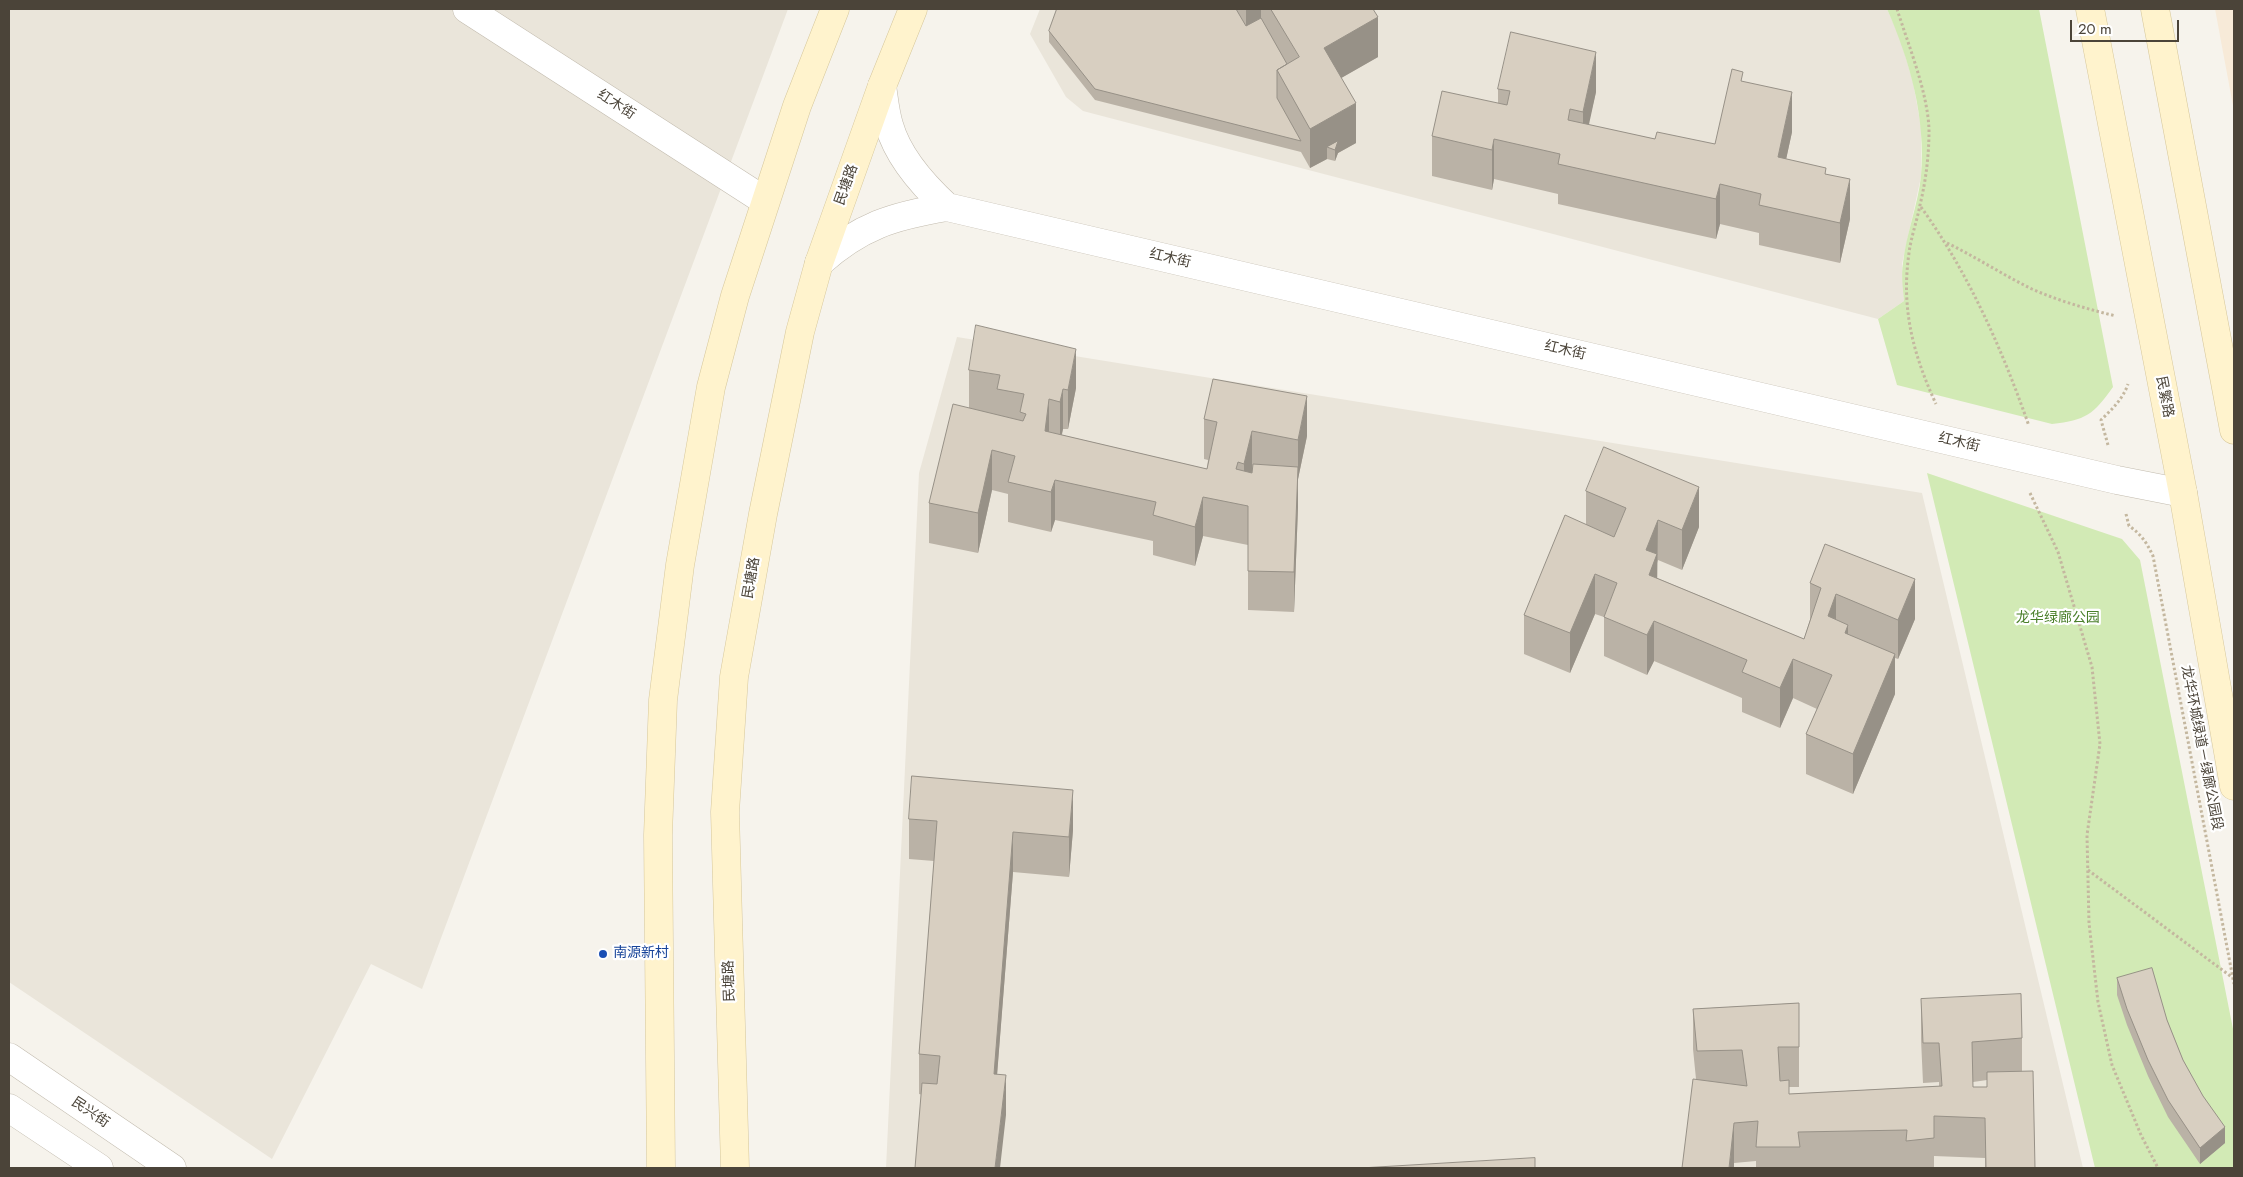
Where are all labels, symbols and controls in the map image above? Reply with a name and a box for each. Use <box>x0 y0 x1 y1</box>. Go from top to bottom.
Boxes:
scale bar <box>2073 10 2182 42</box>
text: 20 m <box>2078 18 2112 40</box>
street label: 红木街 <box>594 87 638 123</box>
street label: 民塘路 <box>832 162 862 208</box>
street label: 红木街 <box>1148 246 1192 272</box>
street label: 红木街 <box>1543 338 1587 364</box>
street label: 民繁路 <box>2152 375 2176 419</box>
street label: 红木街 <box>1937 430 1981 456</box>
street label: 民塘路 <box>740 556 764 600</box>
park label: 龙华绿廊公园 <box>2016 611 2100 627</box>
street label: 龙华环城绿道－绿廊公园段 <box>2177 664 2225 832</box>
place label: 南源新村 <box>613 946 669 962</box>
marker: 南源新村 <box>597 948 609 960</box>
street label: 民塘路 <box>721 960 739 1002</box>
street label: 民兴街 <box>68 1094 112 1132</box>

